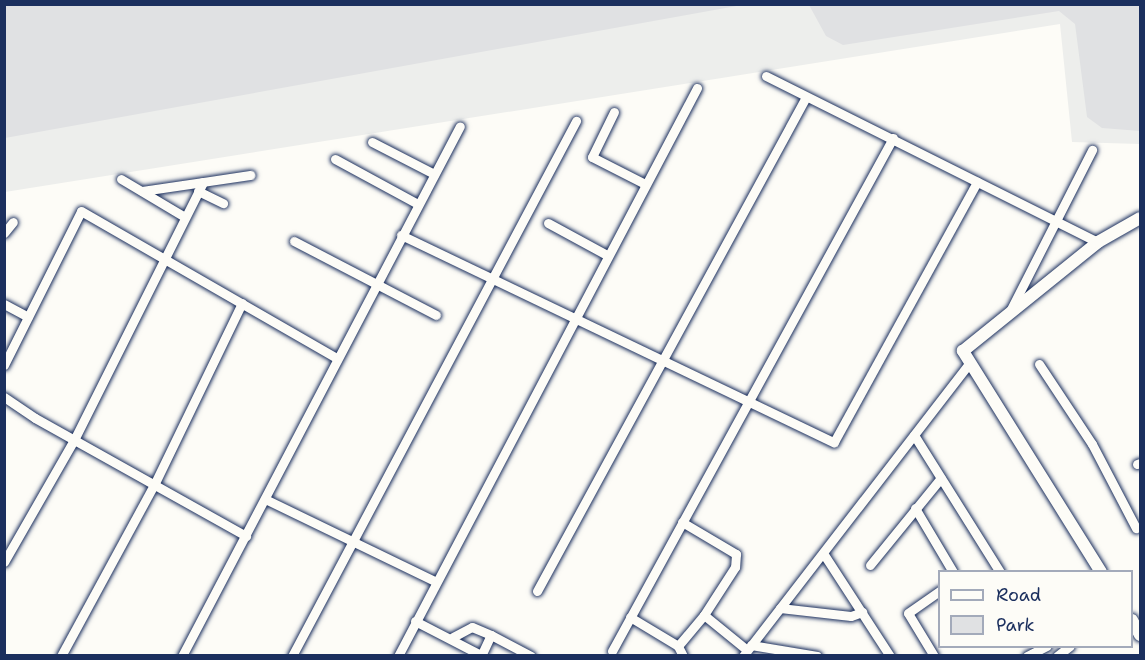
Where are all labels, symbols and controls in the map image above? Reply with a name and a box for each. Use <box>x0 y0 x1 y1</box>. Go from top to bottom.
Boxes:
legend <box>938 570 1133 648</box>
text: Road <box>996 583 1041 607</box>
text: Park <box>996 613 1035 637</box>

